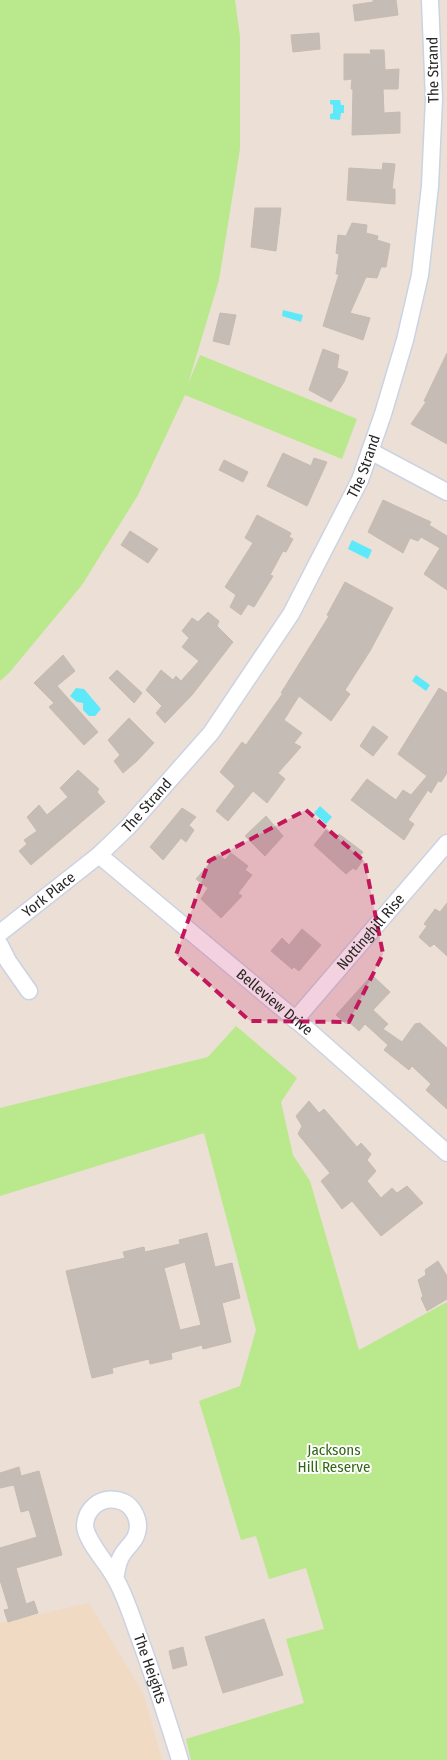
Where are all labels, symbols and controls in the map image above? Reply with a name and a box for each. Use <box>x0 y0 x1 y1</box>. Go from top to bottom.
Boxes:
street label: The Strand <box>423 37 443 103</box>
street label: The Strand <box>343 432 384 501</box>
street label: The Strand <box>119 775 176 837</box>
street label: York Place <box>18 868 79 921</box>
street label: Nottinghill Rise <box>333 890 408 974</box>
street label: Belleview Drive <box>233 965 316 1039</box>
park label: Jacksons Hill Reserve <box>298 1441 370 1476</box>
street label: The Heights <box>130 1632 170 1706</box>

